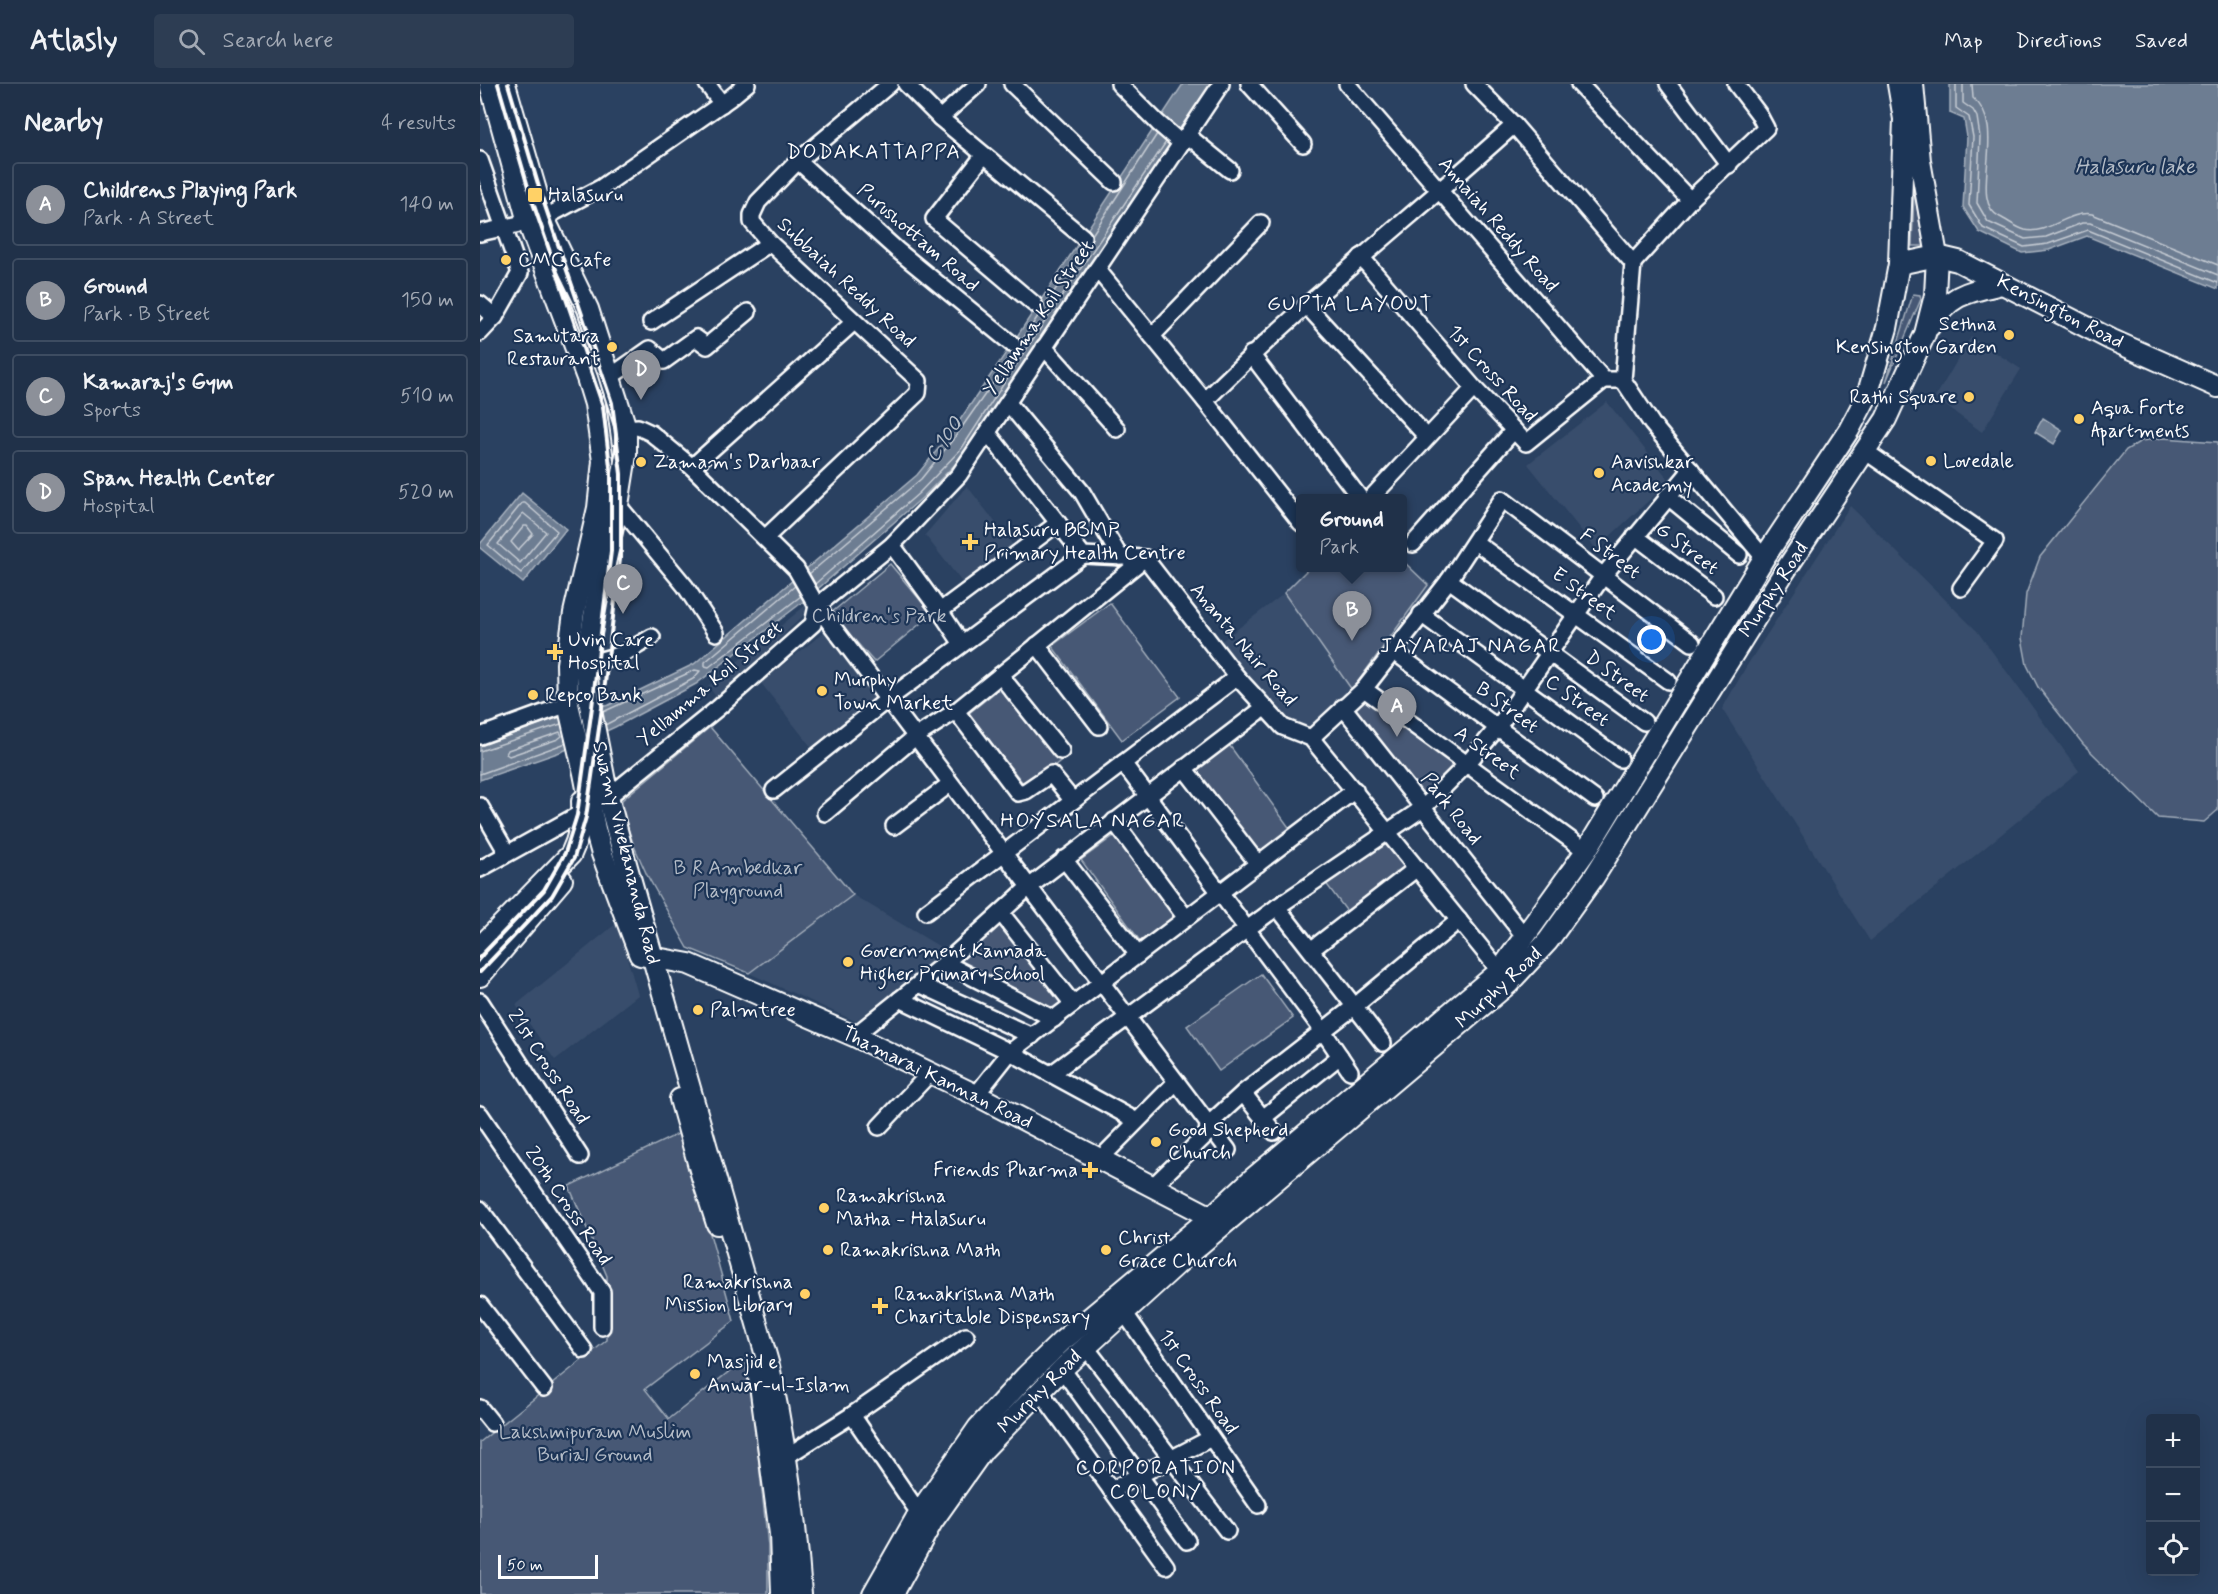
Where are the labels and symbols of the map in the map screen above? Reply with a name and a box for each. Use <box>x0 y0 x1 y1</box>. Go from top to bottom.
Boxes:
district label: DODAKATTAPPA <box>787 138 961 166</box>
street label: Annaiah Reddy Road <box>1432 151 1564 299</box>
water label: Halasuru lake <box>2075 153 2196 181</box>
street label: Purushottam Road <box>851 177 985 299</box>
place label: Halasuru <box>548 182 623 209</box>
marker: Halasuru <box>526 186 544 204</box>
street label: Subbaiah Reddy Road <box>771 212 921 354</box>
street label: Yellamma Koil Street <box>977 235 1101 401</box>
place label: CMC Cafe <box>518 247 611 274</box>
marker: CMC Cafe <box>499 253 513 267</box>
street label: Kensington Road <box>1991 268 2128 357</box>
district label: GUPTA LAYOUT <box>1267 290 1433 318</box>
place label: Sethna Kensington Garden <box>1836 311 1997 363</box>
street label: 1st Cross Road <box>1441 319 1543 429</box>
place label: Samutara Restaurant <box>507 323 600 373</box>
marker: Sethna Kensington Garden <box>2002 328 2016 342</box>
marker: Samutara Restaurant <box>605 340 619 354</box>
pin: D <box>622 350 660 400</box>
place label: Rathi Square <box>1849 384 1957 411</box>
marker: Rathi Square <box>1962 390 1976 404</box>
place label: Aqua Forte Apartments <box>2091 395 2189 446</box>
water label: C100 <box>918 411 970 468</box>
marker: Aqua Forte Apartments <box>2072 412 2086 426</box>
place label: Lovedale <box>1943 448 2014 475</box>
place label: Zamam's Darbaar <box>653 449 821 476</box>
place label: Aavishkar Academy <box>1611 449 1694 499</box>
marker: Lovedale <box>1924 454 1938 468</box>
marker: Zamam's Darbaar <box>634 455 648 469</box>
marker: Aavishkar Academy <box>1592 466 1606 480</box>
street label: G Street <box>1650 516 1724 582</box>
place label: Halasuru BBMP Primary Health Centre <box>984 517 1186 567</box>
street label: F Street <box>1574 522 1646 586</box>
marker: Halasuru BBMP Primary Health Centre <box>961 533 979 551</box>
street label: Murphy Road <box>1733 537 1815 643</box>
street label: E Street <box>1546 561 1622 627</box>
pin: C <box>604 564 642 614</box>
street label: Ananta Nair Road <box>1183 577 1303 713</box>
pin: B <box>1332 592 1372 641</box>
park label: Children's Park <box>811 603 947 630</box>
street label: Yellamma Koil Street <box>631 615 789 753</box>
your location <box>1637 625 1666 654</box>
place label: Uvin Care Hospital <box>568 627 654 677</box>
district label: JAYARAJ NAGAR <box>1380 632 1562 660</box>
marker: Uvin Care Hospital <box>546 643 564 661</box>
street label: D Street <box>1580 645 1654 709</box>
place label: Murphy Town Market <box>834 667 953 717</box>
street label: C Street <box>1539 668 1615 734</box>
street label: B Street <box>1470 676 1544 740</box>
place label: Repco Bank <box>545 682 642 709</box>
marker: Murphy Town Market <box>815 684 829 698</box>
marker: Repco Bank <box>526 688 540 702</box>
pin: A <box>1378 688 1416 737</box>
street label: A Street <box>1448 720 1526 786</box>
street label: Swamy Vivekananda Road <box>585 739 667 967</box>
street label: Park Road <box>1414 767 1488 851</box>
district label: HOYSALA NAGAR <box>1000 807 1186 835</box>
park label: B R Ambedkar Playground <box>674 855 803 905</box>
place label: Government Kannada Higher Primary School <box>860 938 1047 990</box>
street label: Murphy Road <box>1450 941 1548 1035</box>
marker: Government Kannada Higher Primary School <box>841 955 855 969</box>
place label: Palmtree <box>710 997 796 1024</box>
marker: Palmtree <box>691 1003 705 1017</box>
street label: 21st Cross Road <box>501 1004 595 1130</box>
street label: Thamarai Kannan Road <box>837 1020 1037 1136</box>
place label: Good Shepherd Church <box>1168 1117 1288 1167</box>
marker: Good Shepherd Church <box>1149 1135 1163 1149</box>
street label: 20th Cross Road <box>518 1141 618 1271</box>
place label: Friends Pharma <box>933 1157 1078 1184</box>
marker: Friends Pharma <box>1083 1163 1097 1177</box>
place label: Ramakrishna Matha - Halasuru <box>836 1183 986 1233</box>
marker: Ramakrishna Matha - Halasuru <box>817 1201 831 1215</box>
place label: Christ Grace Church <box>1118 1225 1237 1275</box>
place label: Ramakrishna Math <box>840 1237 1001 1264</box>
marker: Ramakrishna Math <box>821 1243 835 1257</box>
marker: Christ Grace Church <box>1099 1243 1113 1257</box>
place label: Ramakrishna Mission Library <box>665 1269 793 1319</box>
place label: Ramakrishna Math Charitable Dispensary <box>894 1281 1090 1331</box>
marker: Ramakrishna Mission Library <box>798 1287 812 1301</box>
marker: Ramakrishna Math Charitable Dispensary <box>871 1297 889 1315</box>
street label: 1st Cross Road <box>1152 1324 1244 1440</box>
street label: Murphy Road <box>992 1344 1088 1440</box>
place label: Masjid e Anwar-ul-Islam <box>707 1349 850 1399</box>
marker: Masjid e Anwar-ul-Islam <box>688 1367 702 1381</box>
park label: Lakshmipuram Muslim Burial Ground <box>499 1419 691 1469</box>
district label: CORPORATION COLONY <box>1075 1454 1237 1506</box>
scale bar <box>498 1552 598 1580</box>

